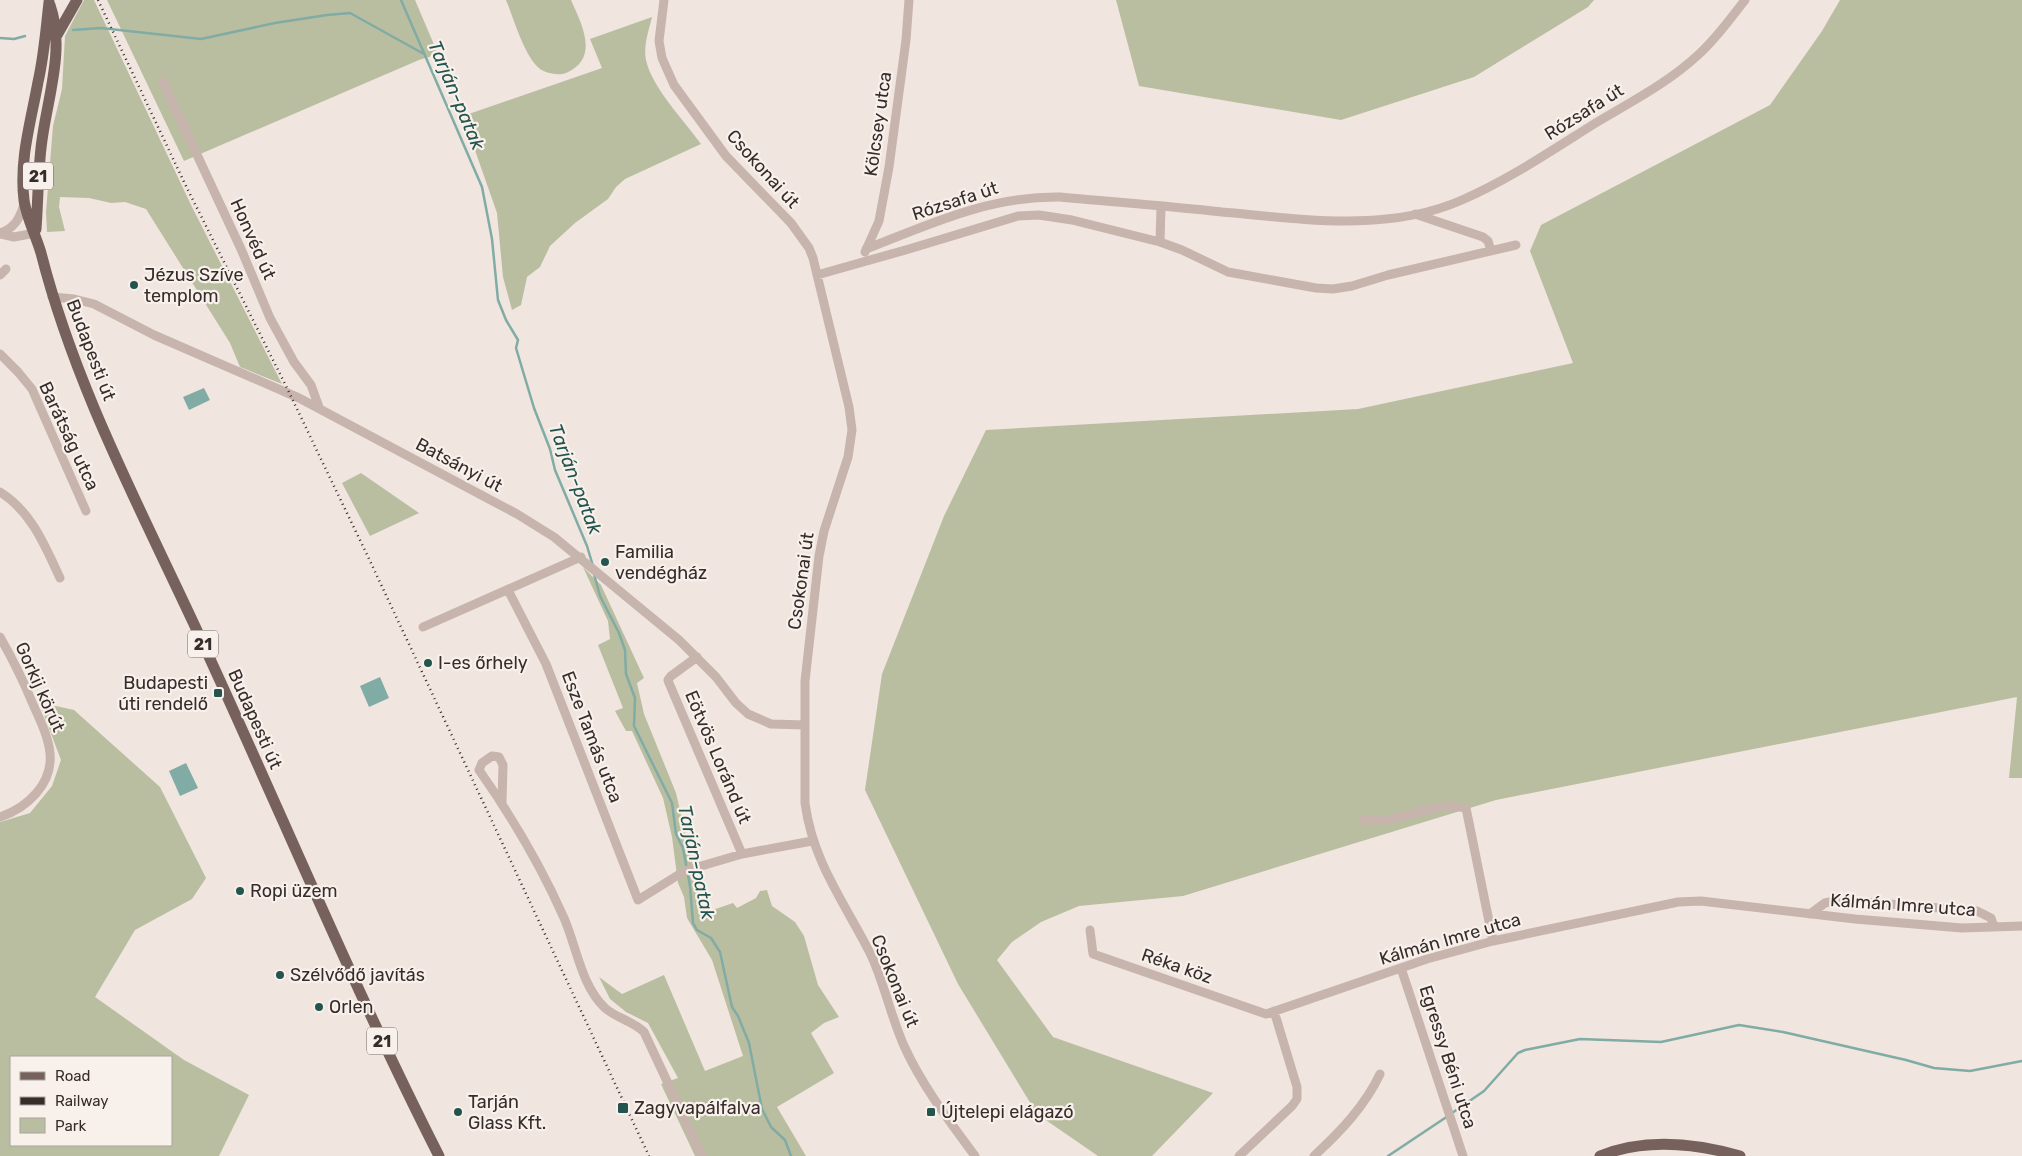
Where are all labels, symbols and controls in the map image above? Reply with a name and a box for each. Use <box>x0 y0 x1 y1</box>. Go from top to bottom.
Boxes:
water label: Tarján-patak <box>423 37 490 154</box>
street label: Kölcsey utca <box>860 70 896 178</box>
street label: Rózsafa út <box>1540 79 1628 145</box>
street label: Csokonai út <box>722 125 804 213</box>
road number: 21 <box>23 162 53 190</box>
street label: Rózsafa út <box>909 177 1001 225</box>
street label: Honvéd út <box>225 195 281 283</box>
place label: Jézus Szíve templom <box>144 264 244 307</box>
marker: Jézus Szíve templom <box>128 279 140 291</box>
street label: Budapesti út <box>62 296 120 404</box>
street label: Barátság utca <box>34 378 104 494</box>
water label: Tarján-patak <box>544 421 607 538</box>
street label: Batsányi út <box>412 433 506 497</box>
street label: Csokonai út <box>783 531 819 631</box>
place label: Familia vendégház <box>615 541 707 584</box>
marker: Familia vendégház <box>599 556 611 568</box>
road number: 21 <box>188 630 218 658</box>
street label: Gorkij körút <box>10 639 70 735</box>
place label: I-es őrhely <box>438 652 528 674</box>
marker: I-es őrhely <box>422 657 434 669</box>
street label: Budapesti út <box>223 666 287 772</box>
street label: Esze Tamás utca <box>557 668 627 806</box>
place label: Budapesti úti rendelő <box>118 672 208 715</box>
marker: Budapesti úti rendelő <box>212 687 224 699</box>
street label: Eötvös Loránd út <box>680 687 756 827</box>
water label: Tarján-patak <box>673 803 720 922</box>
place label: Ropi üzem <box>250 880 337 902</box>
marker: Ropi üzem <box>234 885 246 897</box>
street label: Kálmán Imre utca <box>1829 889 1977 921</box>
street label: Kálmán Imre utca <box>1377 908 1523 970</box>
street label: Csokonai út <box>866 931 924 1031</box>
street label: Réka köz <box>1139 944 1215 988</box>
place label: Szélvődő javítás <box>290 964 425 986</box>
marker: Szélvődő javítás <box>274 969 286 981</box>
street label: Egressy Béni utca <box>1414 982 1482 1132</box>
place label: Orlen <box>329 996 373 1018</box>
marker: Orlen <box>313 1001 325 1013</box>
road number: 21 <box>367 1028 397 1054</box>
legend <box>10 1056 172 1146</box>
text: Road <box>55 1067 91 1085</box>
place label: Tarján Glass Kft. <box>468 1091 546 1134</box>
text: Railway <box>55 1092 109 1110</box>
place label: Zagyvapálfalva <box>634 1097 761 1119</box>
marker: Zagyvapálfalva <box>616 1101 630 1115</box>
place label: Újtelepi elágazó <box>941 1101 1074 1123</box>
marker: Tarján Glass Kft. <box>452 1106 464 1118</box>
marker: Újtelepi elágazó <box>925 1106 937 1118</box>
text: Park <box>55 1117 86 1135</box>

